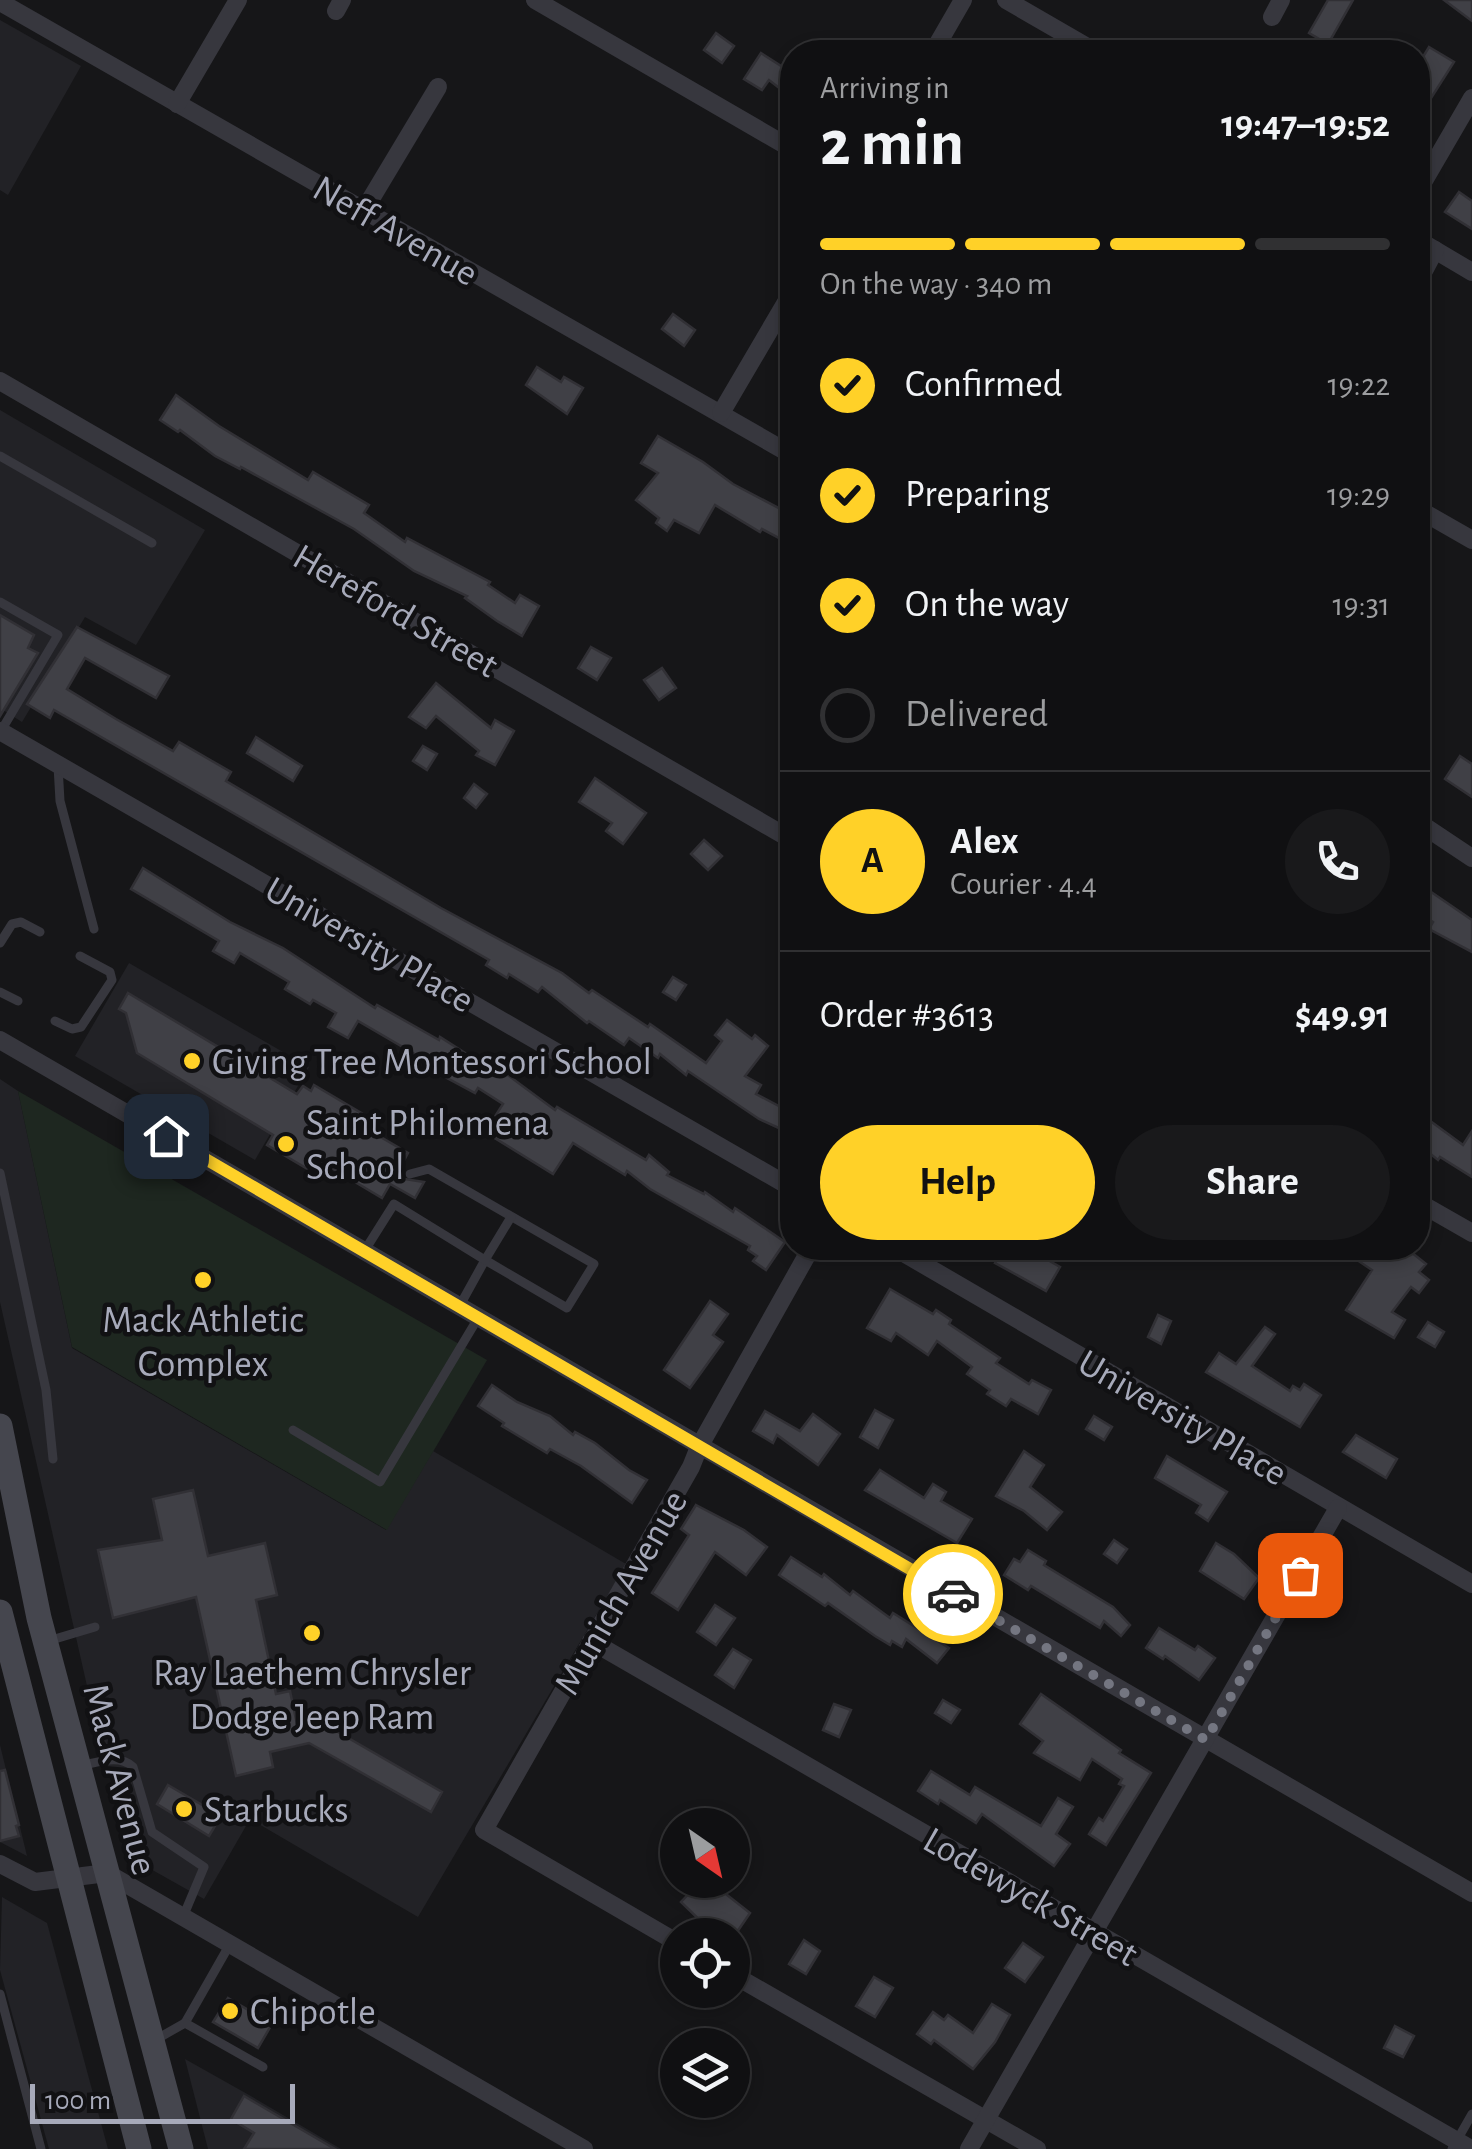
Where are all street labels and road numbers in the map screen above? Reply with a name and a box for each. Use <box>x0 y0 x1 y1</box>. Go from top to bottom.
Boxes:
street label: Neff Avenue <box>306 170 484 294</box>
street label: Hereford Street <box>286 538 504 686</box>
street label: University Place <box>258 871 480 1021</box>
street label: University Place <box>1071 1344 1293 1494</box>
street label: Munich Avenue <box>548 1485 695 1701</box>
street label: Mack Avenue <box>75 1680 163 1879</box>
street label: Lodewyck Street <box>917 1821 1143 1974</box>

